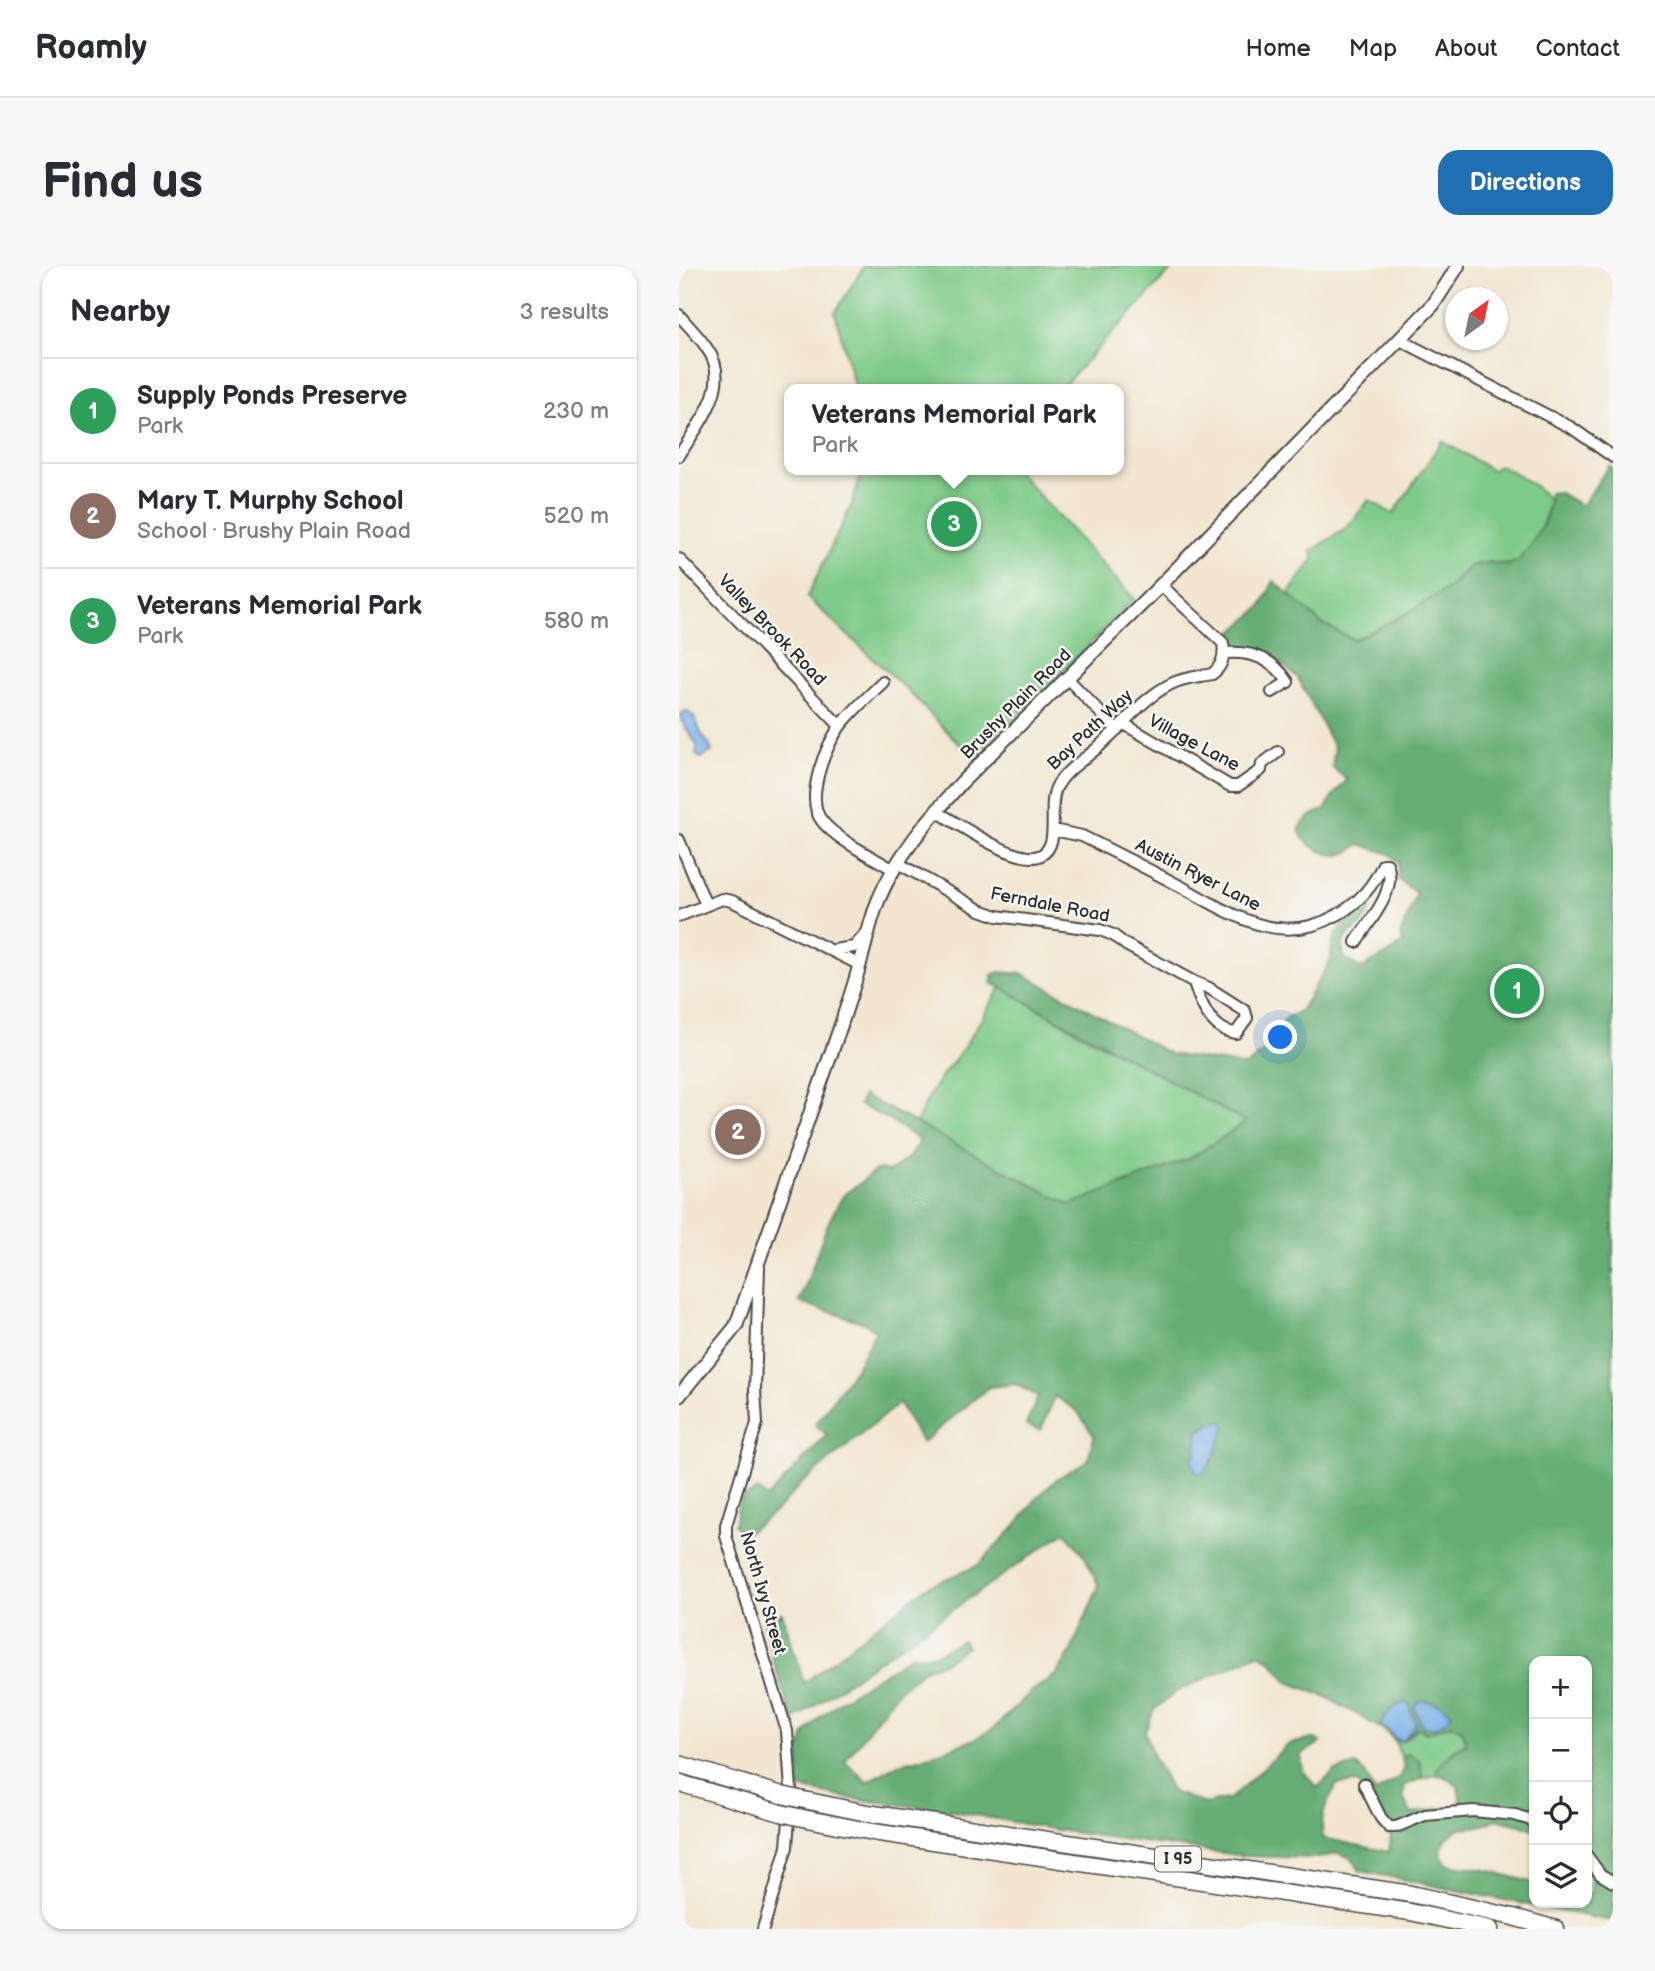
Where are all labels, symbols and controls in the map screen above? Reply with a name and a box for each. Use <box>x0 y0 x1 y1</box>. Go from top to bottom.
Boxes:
text: Roamly <box>35 28 147 68</box>
text: Home <box>1246 34 1311 63</box>
text: Map <box>1349 34 1397 63</box>
text: About <box>1435 34 1497 63</box>
text: Contact <box>1535 34 1620 63</box>
button: Directions <box>1438 150 1613 215</box>
text: Find us <box>42 153 203 212</box>
north arrow <box>1445 287 1508 350</box>
text: Nearby <box>70 294 170 330</box>
text: 3 results <box>520 298 609 326</box>
text: Supply Ponds Preserve <box>137 381 407 412</box>
popup <box>784 384 1124 475</box>
text: 1 <box>88 397 98 425</box>
text: 230 m <box>543 397 609 425</box>
text: Veterans Memorial Park <box>812 400 1096 431</box>
text: Park <box>137 412 183 440</box>
text: Park <box>812 431 858 459</box>
text: Mary T. Murphy School <box>137 486 404 517</box>
pin: 3 <box>931 498 977 550</box>
text: 2 <box>86 502 100 530</box>
text: 520 m <box>543 502 609 530</box>
text: School · Brushy Plain Road <box>137 517 411 545</box>
street label: Valley Brook Road <box>714 570 830 690</box>
text: Veterans Memorial Park <box>137 591 422 622</box>
text: 3 <box>86 607 100 635</box>
text: 580 m <box>544 607 609 635</box>
text: Park <box>137 622 183 650</box>
street label: Brushy Plain Road <box>956 644 1076 764</box>
street label: Bay Path Way <box>1043 685 1137 775</box>
street label: Village Lane <box>1145 710 1243 776</box>
street label: Austin Ryer Lane <box>1132 834 1264 916</box>
street label: Ferndale Road <box>989 883 1111 927</box>
pin: 1 <box>1494 965 1540 1017</box>
your location <box>1263 1020 1297 1054</box>
pin: 2 <box>715 1106 761 1158</box>
street label: North Ivy Street <box>735 1529 791 1657</box>
map controls <box>1529 1656 1592 1908</box>
button: + <box>1529 1656 1592 1719</box>
button: − <box>1529 1719 1592 1782</box>
button: locate <box>1529 1782 1592 1845</box>
button: layers <box>1529 1845 1592 1908</box>
road number: I 95 <box>1155 1847 1201 1872</box>

